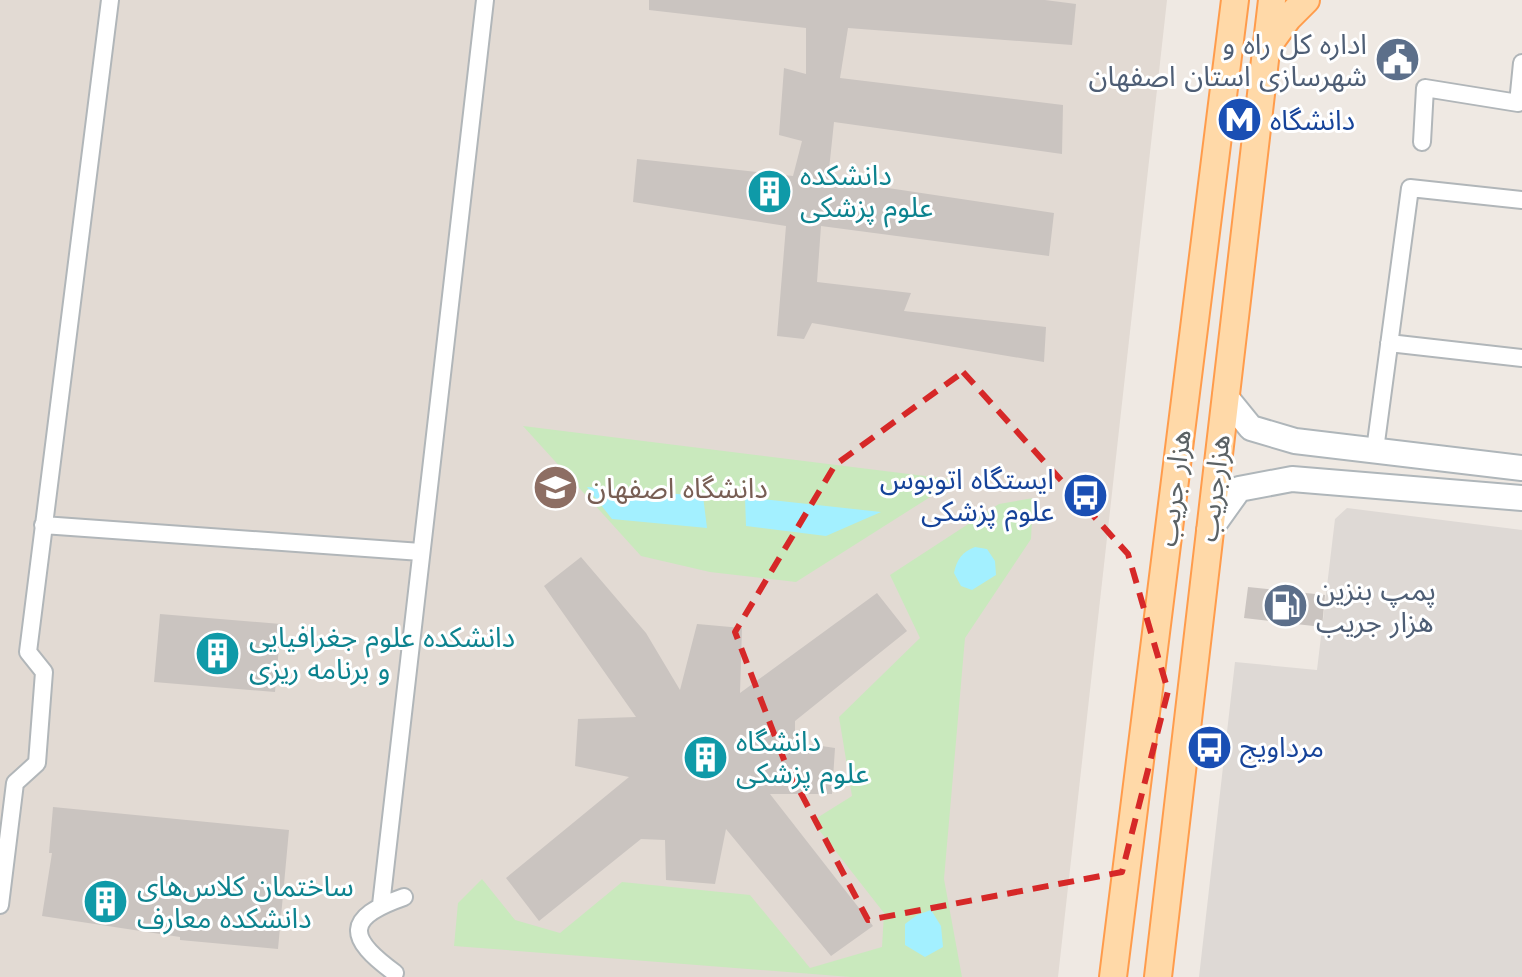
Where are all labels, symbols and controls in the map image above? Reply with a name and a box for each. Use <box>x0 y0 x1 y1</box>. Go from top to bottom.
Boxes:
place label: اداره کل راه و شهرسازی استان اصفهان <box>1088 24 1367 97</box>
public building icon: اداره کل راه و شهرسازی استان اصفهان <box>1374 36 1422 84</box>
metro station icon: دانشگاه <box>1215 96 1263 144</box>
place label: دانشگاه <box>1270 100 1355 141</box>
place label: دانشکده علوم پزشکی <box>800 155 933 228</box>
building icon: دانشکده علوم پزشکی <box>745 167 793 215</box>
street label: هزار جریب <box>1146 427 1202 549</box>
street label: هزارجریب <box>1187 432 1241 544</box>
place label: ایستگاه اتوبوس علوم پزشکی <box>880 459 1054 532</box>
school or university icon: دانشگاه اصفهان <box>532 464 580 512</box>
place label: دانشگاه اصفهان <box>587 468 768 509</box>
bus stop icon: ایستگاه اتوبوس علوم پزشکی <box>1061 471 1109 519</box>
place label: پمپ بنزین هزار جریب <box>1316 570 1436 643</box>
fuel station icon: پمپ بنزین هزار جریب <box>1261 582 1309 630</box>
place label: دانشکده علوم جغرافیایی و برنامه ریزی <box>249 617 515 690</box>
building icon: دانشکده علوم جغرافیایی و برنامه ریزی <box>194 629 242 677</box>
place label: دانشگاه علوم پزشکی <box>736 721 869 794</box>
bus stop icon: مرداویج <box>1185 723 1233 771</box>
place label: مرداویج <box>1240 727 1324 768</box>
building icon: دانشگاه علوم پزشکی <box>681 733 729 781</box>
place label: ساختمان کلاس‌های دانشکده معارف <box>137 866 354 939</box>
building icon: ساختمان کلاس‌های دانشکده معارف <box>82 878 130 926</box>

